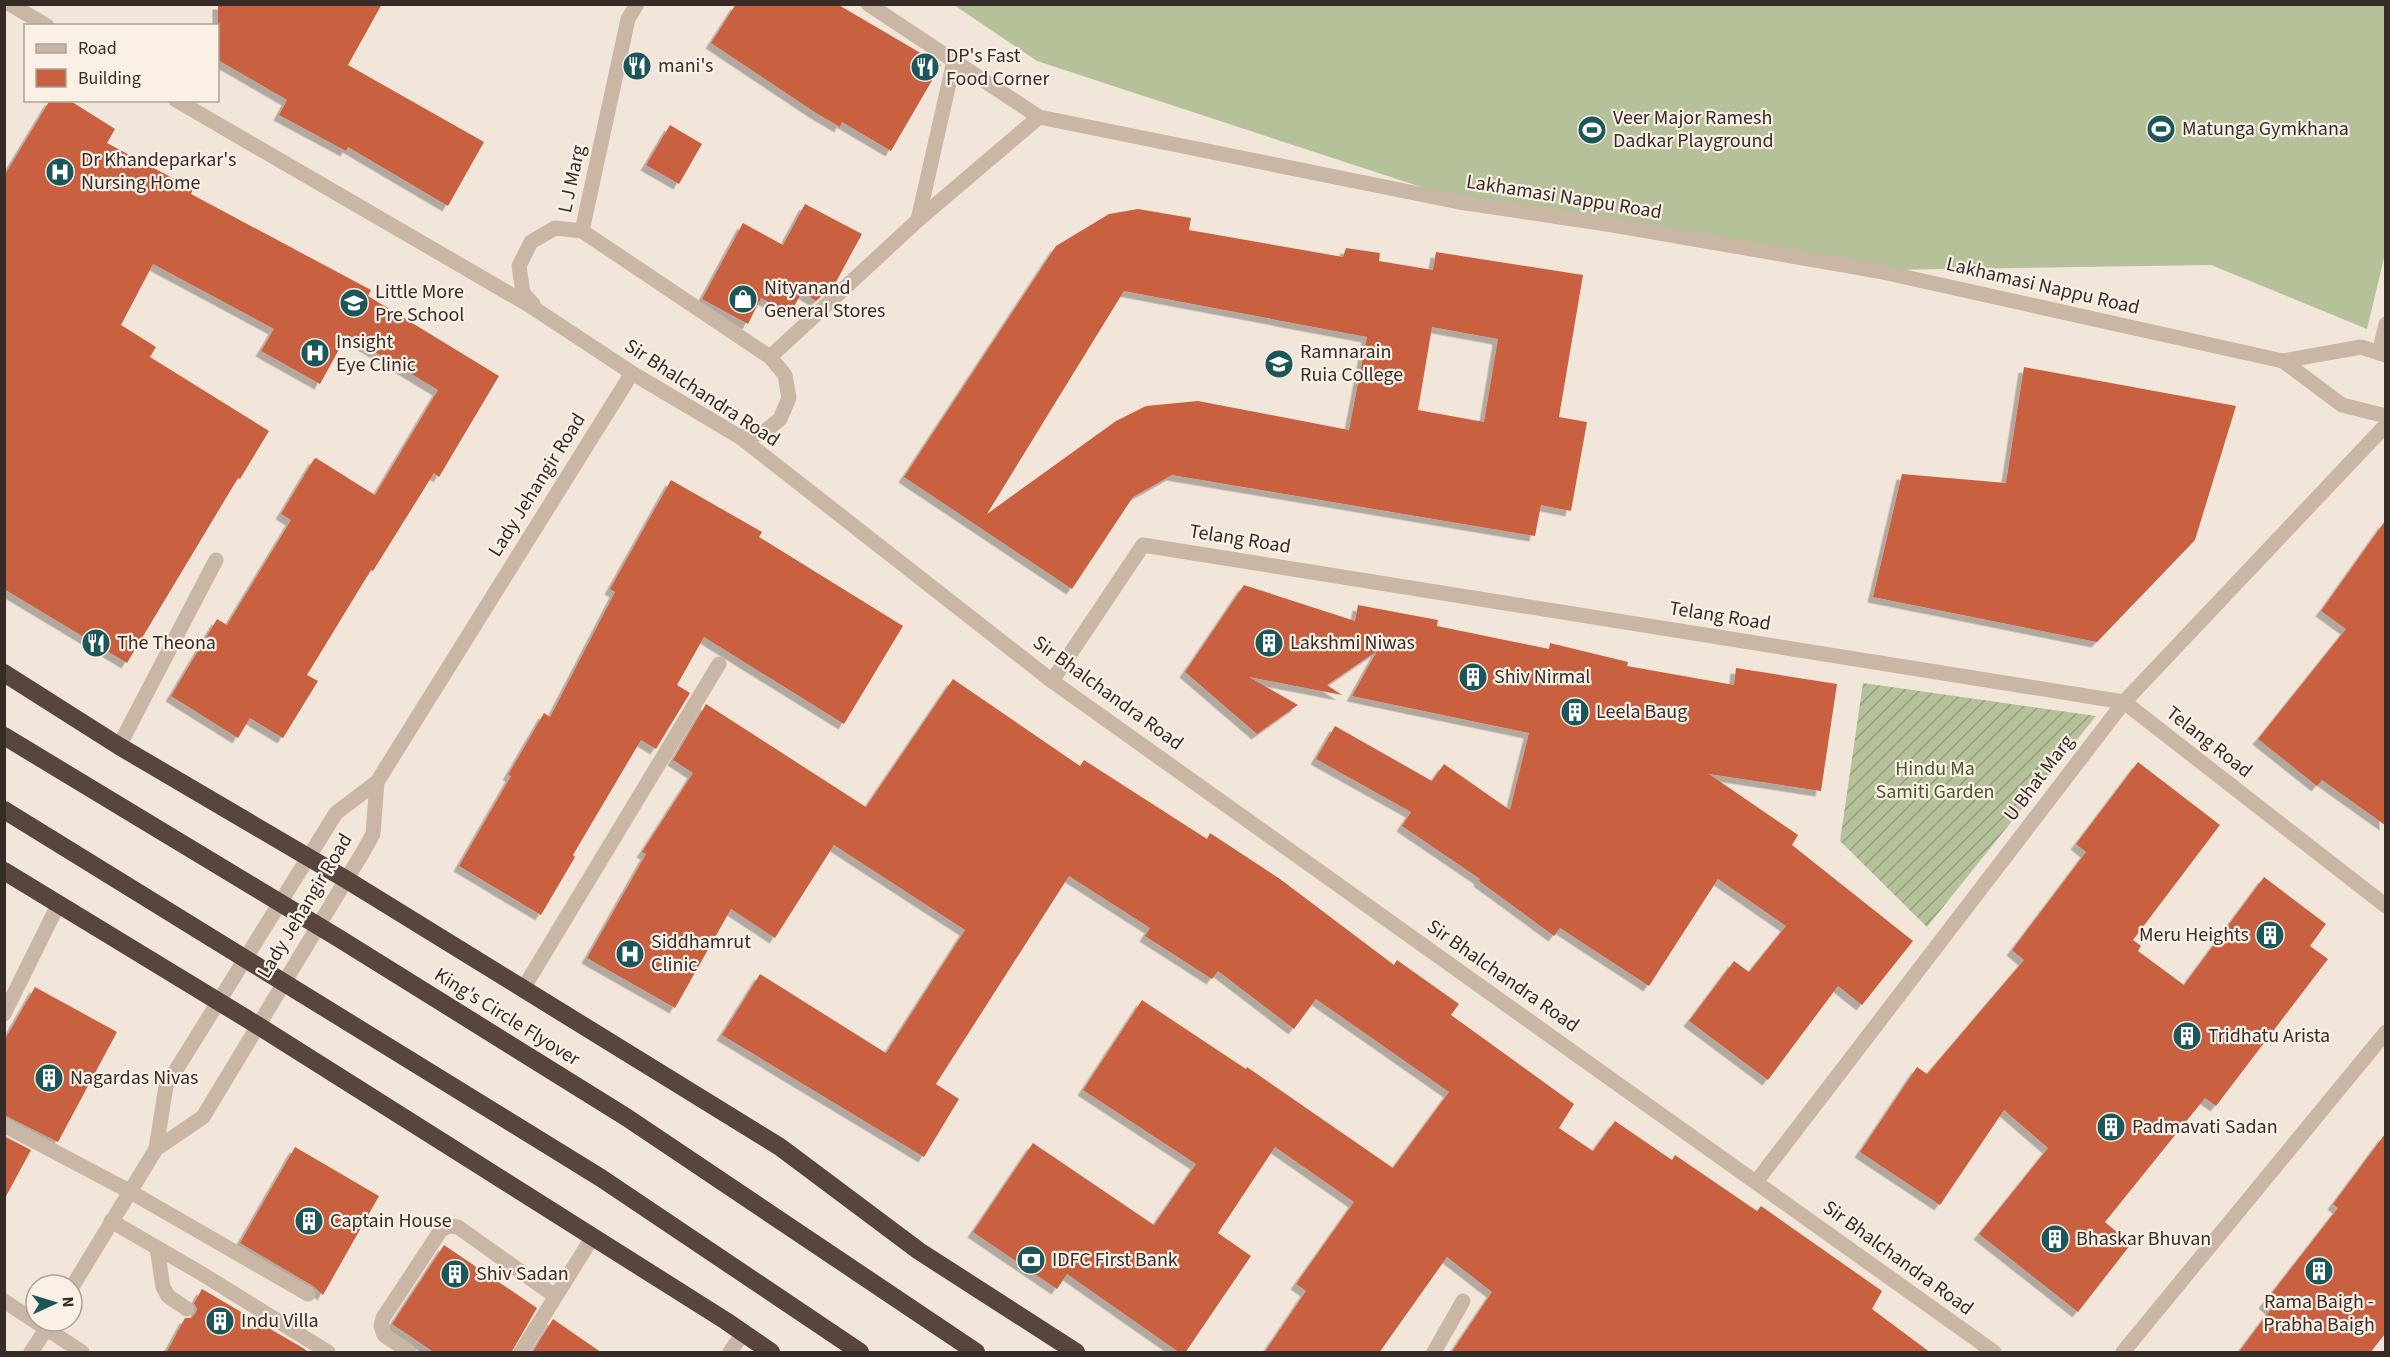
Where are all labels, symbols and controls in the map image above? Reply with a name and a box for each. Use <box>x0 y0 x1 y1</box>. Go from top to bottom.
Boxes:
legend <box>24 24 219 102</box>
text: Road <box>78 36 117 61</box>
place label: DP's Fast Food Corner <box>946 42 1049 93</box>
restaurant icon: mani's <box>621 50 653 82</box>
restaurant icon: DP's Fast Food Corner <box>909 51 941 83</box>
place label: mani's <box>658 52 713 80</box>
text: Building <box>78 66 141 91</box>
place label: Veer Major Ramesh Dadkar Playground <box>1613 104 1774 155</box>
sports icon: Matunga Gymkhana <box>2145 113 2177 145</box>
sports icon: Veer Major Ramesh Dadkar Playground <box>1576 114 1608 146</box>
place label: Matunga Gymkhana <box>2182 115 2349 143</box>
street label: L J Marg <box>551 142 593 216</box>
place label: Dr Khandeparkar's Nursing Home <box>81 146 236 197</box>
hospital icon: Dr Khandeparkar's Nursing Home <box>44 156 76 188</box>
street label: Lakhamasi Nappu Road <box>1464 168 1664 226</box>
street label: Lakhamasi Nappu Road <box>1944 250 2142 322</box>
place label: Nityanand General Stores <box>764 274 885 325</box>
place label: Little More Pre School <box>375 278 464 329</box>
shop icon: Nityanand General Stores <box>727 283 759 315</box>
school or university icon: Little More Pre School <box>338 287 370 319</box>
place label: Insight Eye Clinic <box>336 328 416 379</box>
street label: Sir Bhalchandra Road <box>619 332 785 454</box>
hospital icon: Insight Eye Clinic <box>299 337 331 369</box>
place label: Ramnarain Ruia College <box>1300 338 1403 389</box>
school or university icon: Ramnarain Ruia College <box>1263 348 1295 380</box>
street label: Lady Jehangir Road <box>482 408 592 562</box>
street label: Telang Road <box>1187 517 1293 561</box>
street label: Telang Road <box>1667 594 1773 638</box>
restaurant icon: The Theona <box>80 627 112 659</box>
building icon: Lakshmi Niwas <box>1253 627 1285 659</box>
place label: The Theona <box>117 629 216 657</box>
street label: Sir Bhalchandra Road <box>1027 629 1189 757</box>
place label: Lakshmi Niwas <box>1290 629 1415 657</box>
building icon: Shiv Nirmal <box>1457 661 1489 693</box>
place label: Shiv Nirmal <box>1494 663 1590 691</box>
building icon: Leela Baug <box>1559 696 1591 728</box>
place label: Leela Baug <box>1596 698 1687 726</box>
street label: Telang Road <box>2160 699 2258 785</box>
street label: U Bhat Marg <box>1997 729 2081 827</box>
park label: Hindu Ma Samiti Garden <box>1875 755 1995 806</box>
street label: Lady Jehangir Road <box>251 828 359 984</box>
street label: Sir Bhalchandra Road <box>1421 913 1585 1039</box>
building icon: Meru Heights <box>2254 919 2286 951</box>
place label: Meru Heights <box>2139 921 2249 949</box>
place label: Siddhamrut Clinic <box>651 928 751 979</box>
hospital icon: Siddhamrut Clinic <box>614 938 646 970</box>
street label: King's Circle Flyover <box>429 961 585 1073</box>
building icon: Tridhatu Arista <box>2171 1020 2203 1052</box>
place label: Tridhatu Arista <box>2208 1022 2330 1050</box>
building icon: Nagardas Nivas <box>33 1062 65 1094</box>
place label: Nagardas Nivas <box>70 1064 198 1092</box>
building icon: Padmavati Sadan <box>2095 1111 2127 1143</box>
place label: Padmavati Sadan <box>2132 1113 2278 1141</box>
street label: Sir Bhalchandra Road <box>1817 1194 1979 1322</box>
building icon: Captain House <box>293 1205 325 1237</box>
place label: Captain House <box>330 1207 452 1235</box>
building icon: Bhaskar Bhuvan <box>2039 1223 2071 1255</box>
place label: Bhaskar Bhuvan <box>2076 1225 2211 1253</box>
bank icon: IDFC First Bank <box>1015 1244 1047 1276</box>
place label: IDFC First Bank <box>1052 1246 1178 1274</box>
building icon: Rama Baigh - Prabha Baigh <box>2303 1255 2335 1287</box>
building icon: Shiv Sadan <box>439 1258 471 1290</box>
place label: Shiv Sadan <box>476 1260 569 1288</box>
north arrow <box>24 1273 84 1333</box>
place label: Rama Baigh - Prabha Baigh <box>2263 1288 2375 1339</box>
text: N <box>57 1296 79 1308</box>
building icon: Indu Villa <box>204 1305 236 1337</box>
place label: Indu Villa <box>241 1307 319 1335</box>

